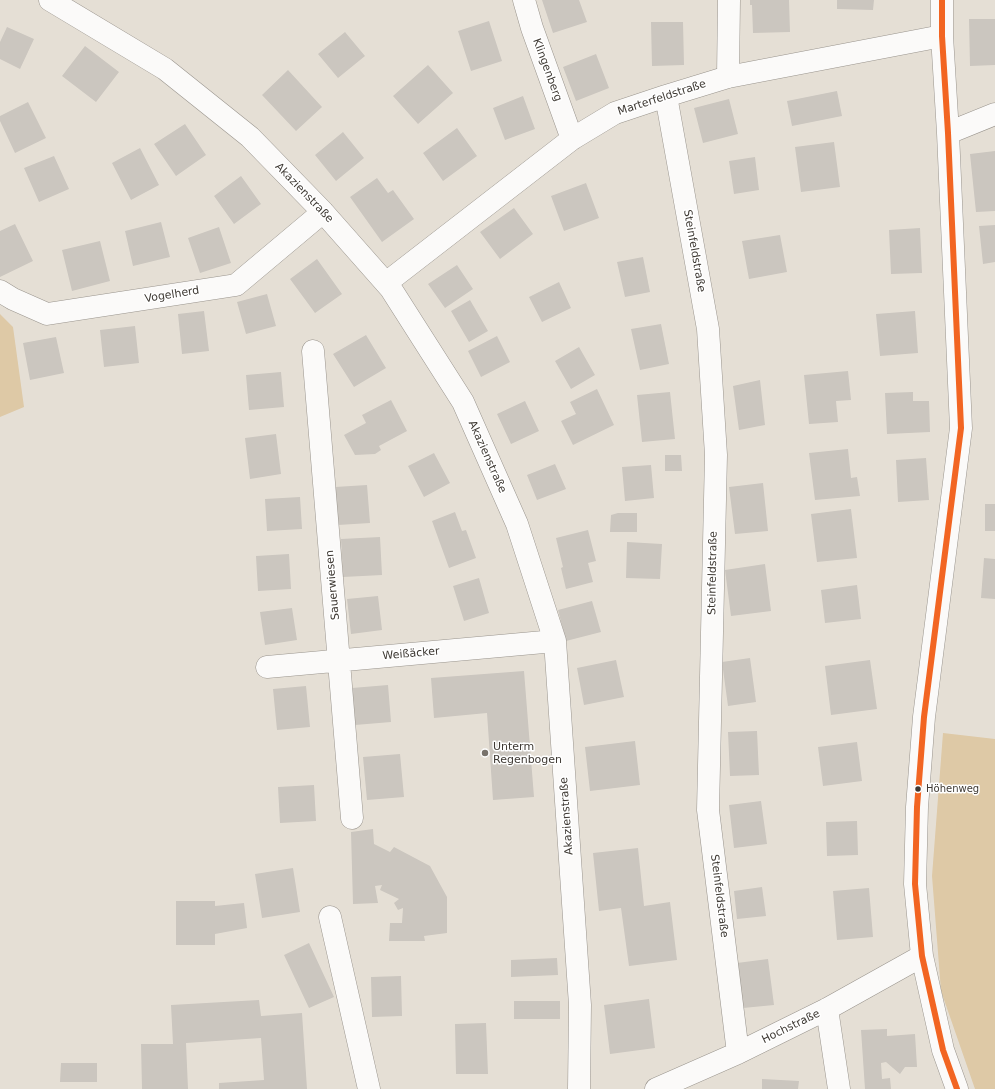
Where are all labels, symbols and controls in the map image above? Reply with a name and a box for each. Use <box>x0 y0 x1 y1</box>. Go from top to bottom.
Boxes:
street label: Klingenberg <box>529 37 565 103</box>
street label: Marterfeldstraße <box>616 78 708 118</box>
street label: Akazienstraße <box>272 160 336 226</box>
street label: Steinfeldstraße <box>680 209 708 293</box>
street label: Vogelherd <box>144 284 200 306</box>
street label: Akazienstraße <box>465 419 509 495</box>
street label: Steinfeldstraße <box>706 531 720 615</box>
street label: Sauerwiesen <box>323 549 343 621</box>
street label: Weißäcker <box>382 645 440 663</box>
place label: Unterm Regenbogen <box>493 740 562 766</box>
marker: Unterm Regenbogen <box>480 748 490 758</box>
street label: Akazienstraße <box>558 777 576 855</box>
place label: Höhenweg <box>926 783 979 795</box>
marker: Höhenweg <box>913 784 923 794</box>
street label: Steinfeldstraße <box>707 854 731 938</box>
street label: Hochstraße <box>760 1007 822 1047</box>

